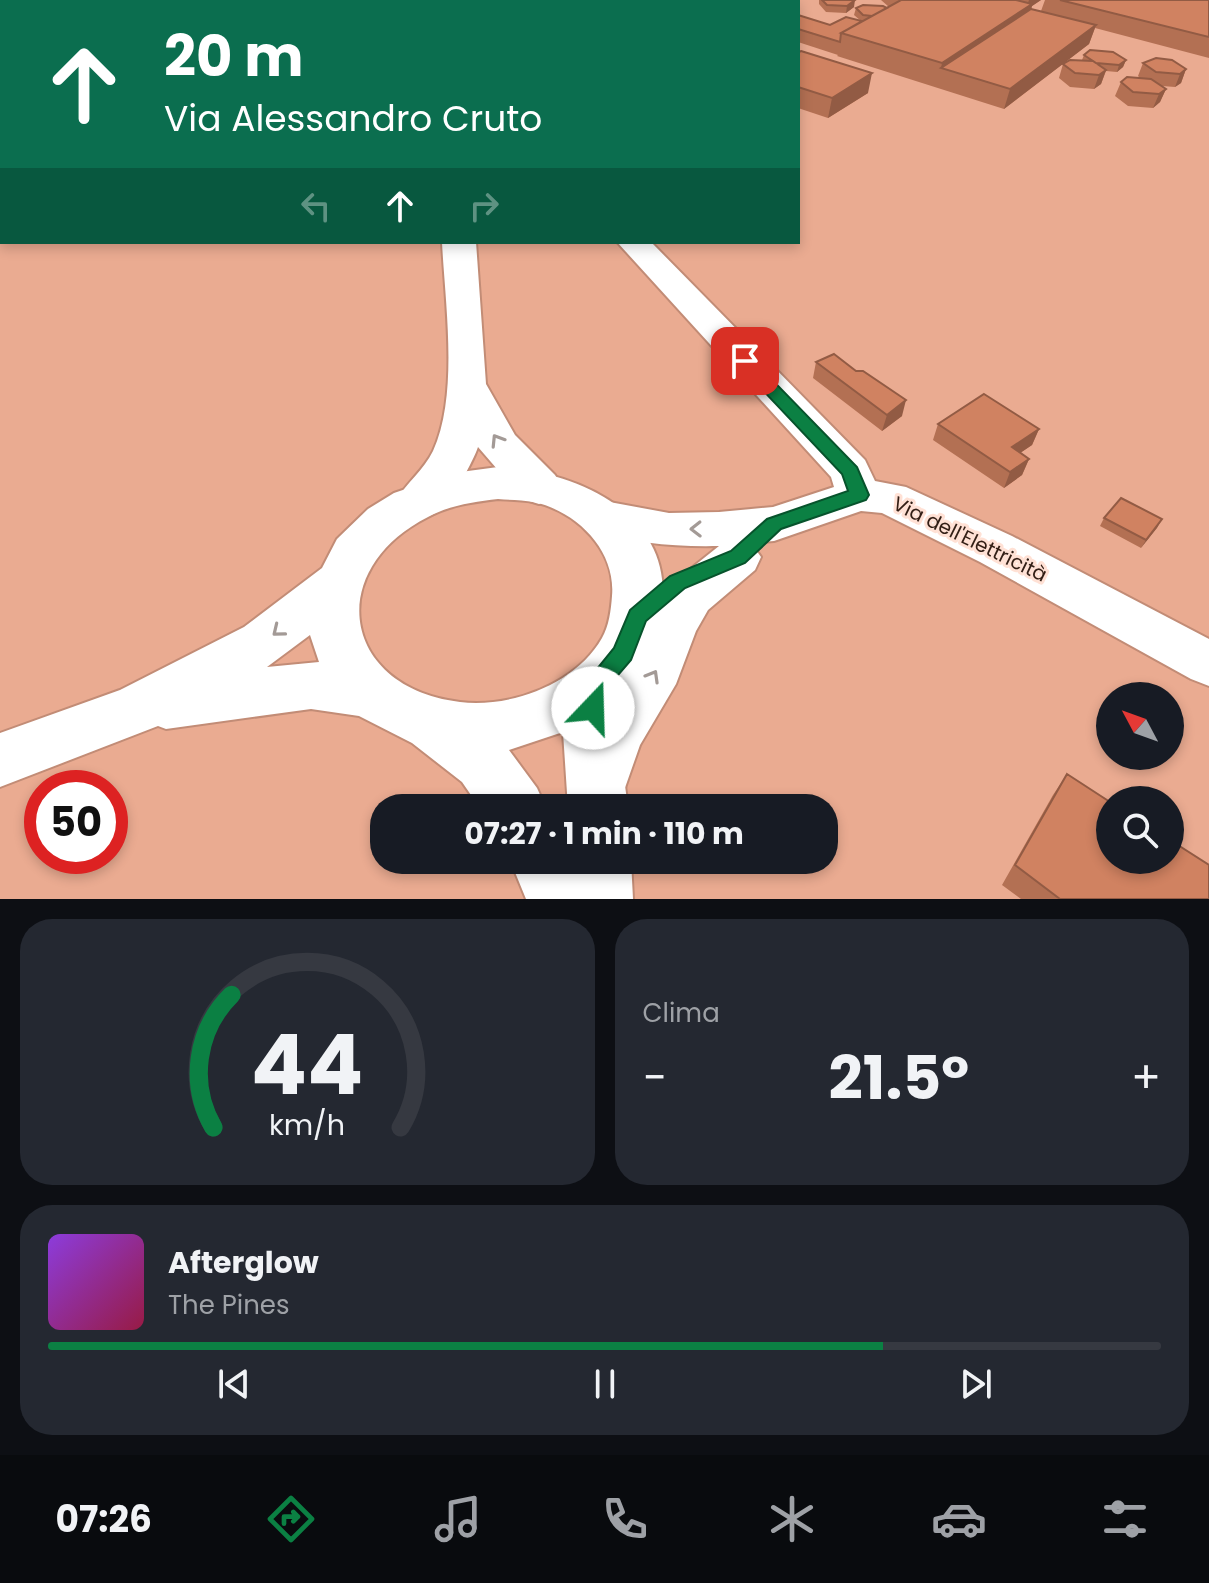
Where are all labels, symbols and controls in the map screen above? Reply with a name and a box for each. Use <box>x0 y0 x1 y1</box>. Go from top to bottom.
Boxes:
text: 20 m <box>164 17 304 96</box>
icon: ahead <box>32 32 136 136</box>
text: Via Alessandro Cruto <box>164 93 542 144</box>
icon: left <box>294 184 338 228</box>
icon: ahead <box>378 184 422 228</box>
icon: right <box>462 184 506 228</box>
pin <box>711 327 779 395</box>
icon: arrive <box>723 339 767 383</box>
one-way arrow <box>492 435 507 449</box>
street label: Via dell'Elettricità <box>888 489 1052 589</box>
one-way arrow <box>689 520 702 538</box>
one-way arrow <box>273 621 287 636</box>
position arrow <box>551 666 635 750</box>
one-way arrow <box>643 670 659 684</box>
north arrow <box>1096 682 1184 770</box>
map controls <box>1096 682 1184 874</box>
speed limit sign: 50 <box>24 770 128 874</box>
button: search <box>1096 786 1184 874</box>
text: 07:27 · 1 min · 110 m <box>464 812 744 855</box>
text: Clima <box>643 995 720 1031</box>
text: 44 <box>251 1007 364 1123</box>
text: 21.5° <box>829 1036 969 1120</box>
text: − <box>643 1047 667 1108</box>
text: + <box>1131 1047 1161 1108</box>
text: km/h <box>269 1105 345 1145</box>
text: Afterglow <box>168 1241 319 1284</box>
text: The Pines <box>168 1287 290 1323</box>
icon: previous <box>212 1362 256 1406</box>
icon: pause <box>583 1362 627 1406</box>
icon: next <box>954 1362 998 1406</box>
icon: directions <box>263 1491 319 1547</box>
icon: music <box>430 1491 486 1547</box>
icon: phone <box>597 1491 653 1547</box>
icon: climate <box>764 1491 820 1547</box>
icon: car <box>931 1491 987 1547</box>
icon: filters <box>1097 1491 1153 1547</box>
text: 07:26 <box>55 1494 152 1545</box>

